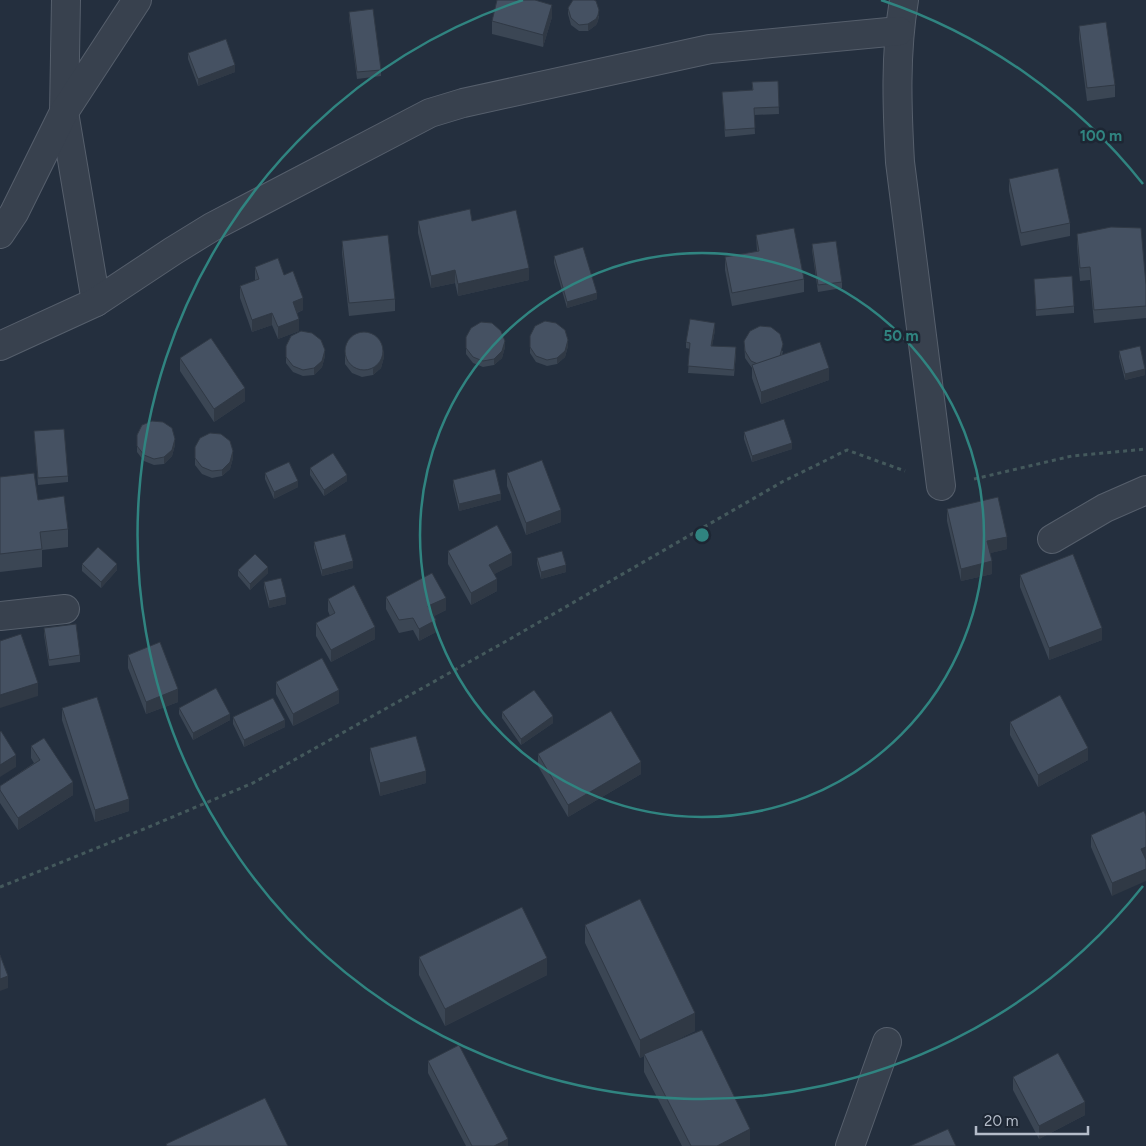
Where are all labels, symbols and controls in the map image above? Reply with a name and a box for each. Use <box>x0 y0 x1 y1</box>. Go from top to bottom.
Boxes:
text: 100 m <box>1080 127 1122 145</box>
text: 50 m <box>883 327 919 345</box>
centre of rings <box>693 526 711 544</box>
scale bar <box>976 1104 1088 1136</box>
text: 20 m <box>984 1112 1018 1130</box>

